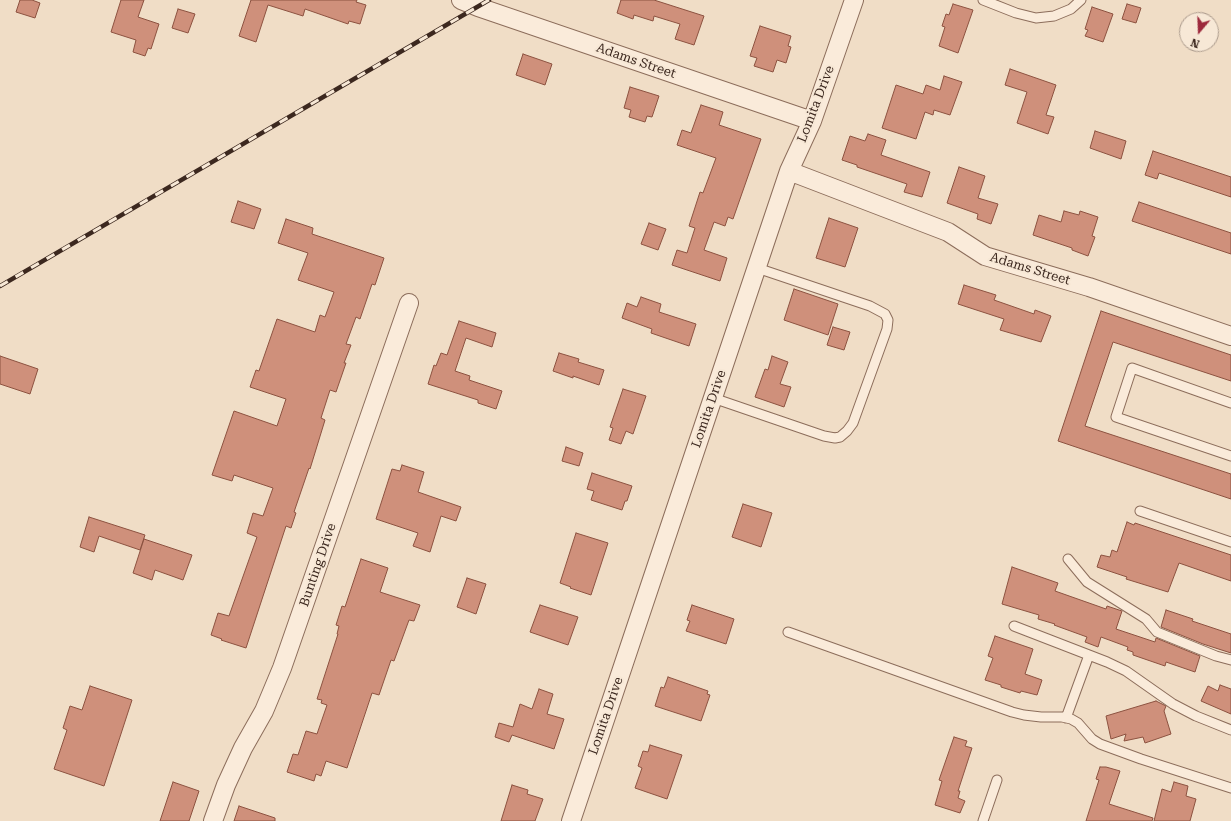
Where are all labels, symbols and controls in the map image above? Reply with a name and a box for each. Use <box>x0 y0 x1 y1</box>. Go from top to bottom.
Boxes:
north arrow <box>1179 12 1219 52</box>
text: N <box>1189 35 1201 50</box>
street label: Adams Street <box>594 40 678 82</box>
street label: Lomita Drive <box>794 63 838 145</box>
street label: Adams Street <box>988 249 1072 289</box>
street label: Lomita Drive <box>688 368 730 450</box>
street label: Bunting Drive <box>296 521 340 609</box>
street label: Lomita Drive <box>585 675 627 757</box>

